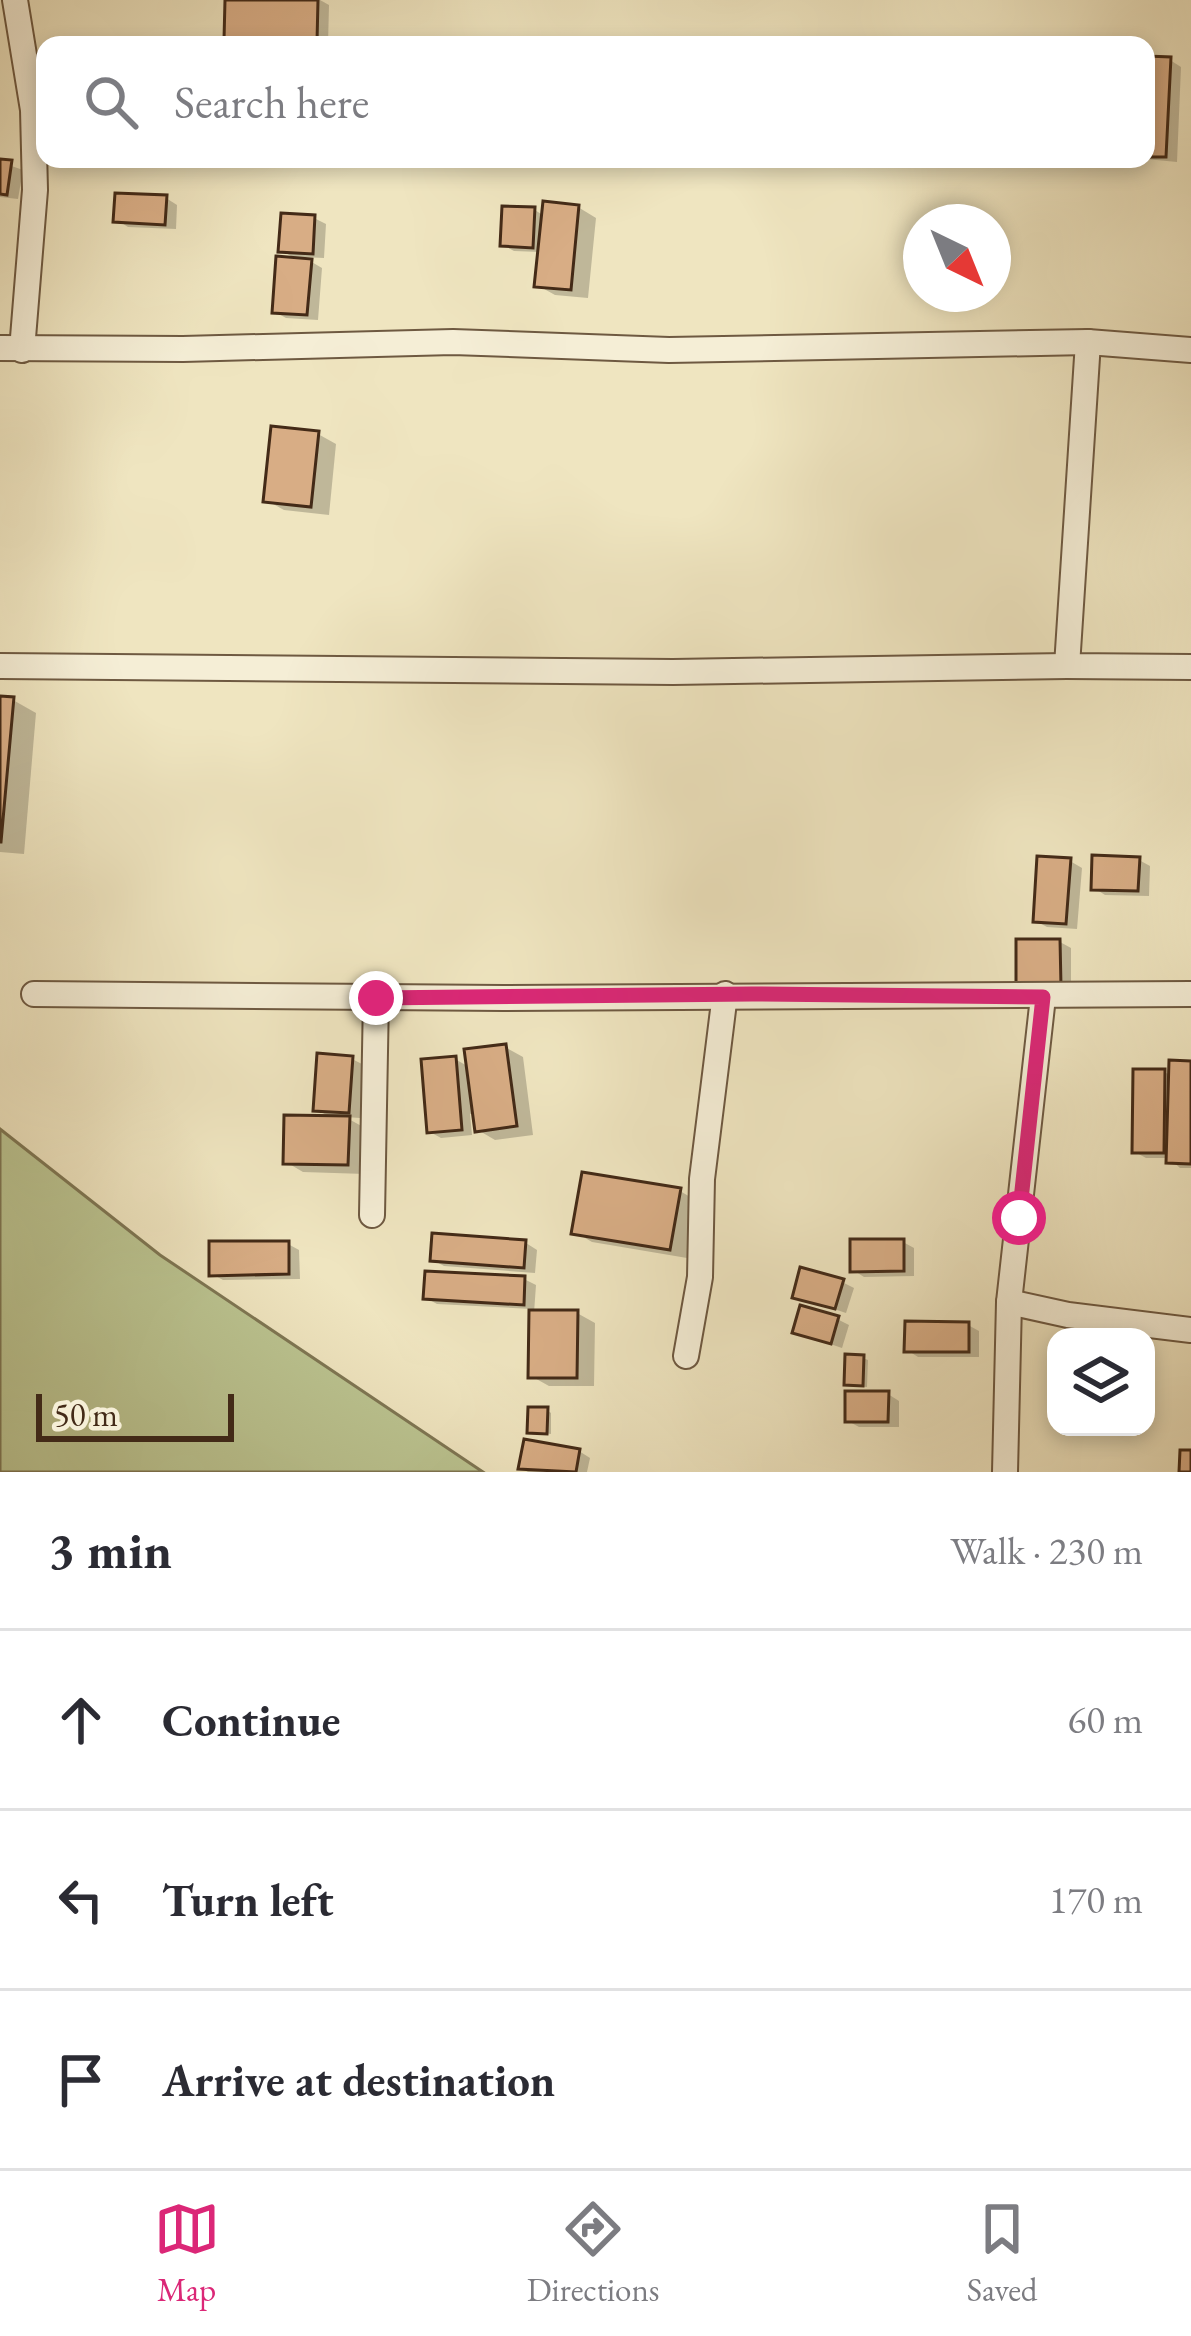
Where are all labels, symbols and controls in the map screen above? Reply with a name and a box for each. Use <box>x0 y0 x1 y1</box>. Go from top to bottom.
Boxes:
search box <box>36 36 1155 168</box>
icon: search <box>78 69 144 135</box>
text: Search here <box>174 73 369 131</box>
north arrow <box>903 204 1011 312</box>
route end <box>349 971 403 1025</box>
route start <box>992 1191 1046 1245</box>
map controls <box>1047 1328 1155 1436</box>
button: layers <box>1047 1328 1155 1436</box>
scale bar <box>36 1388 234 1441</box>
text: 50 m <box>54 1393 118 1436</box>
text: 3 min <box>48 1517 172 1583</box>
text: Walk · 230 m <box>950 1525 1143 1576</box>
icon: ahead <box>48 1687 114 1753</box>
text: Continue <box>162 1691 340 1749</box>
text: 60 m <box>1067 1694 1143 1745</box>
icon: left <box>48 1867 114 1933</box>
text: Turn left <box>162 1871 334 1929</box>
text: 170 m <box>1049 1874 1143 1925</box>
icon: arrive <box>48 2047 114 2113</box>
text: Arrive at destination <box>162 2051 555 2109</box>
tab: Map <box>154 2196 220 2311</box>
tab: Directions <box>527 2196 660 2311</box>
tab: Saved <box>967 2196 1037 2311</box>

